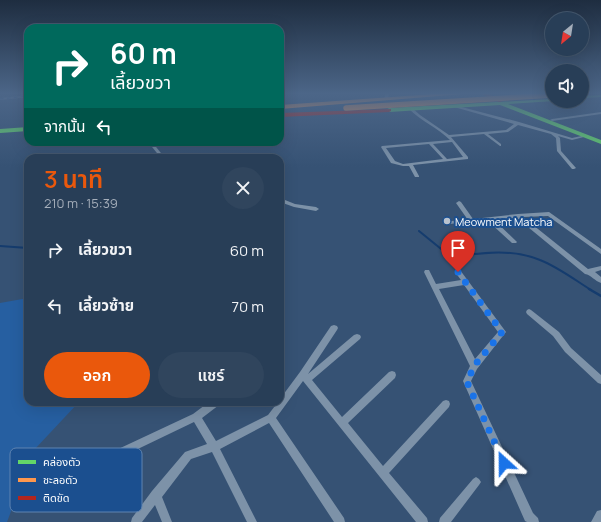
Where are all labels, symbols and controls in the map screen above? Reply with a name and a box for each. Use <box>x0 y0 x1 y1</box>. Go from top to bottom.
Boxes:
north arrow <box>545 12 589 56</box>
map controls <box>545 12 589 108</box>
text: 60 m <box>110 34 177 72</box>
icon: right <box>44 40 96 92</box>
button: sound <box>545 64 589 108</box>
text: เลี้ยวขวา <box>110 70 171 94</box>
text: จากนั้น <box>44 116 85 137</box>
icon: left <box>93 116 115 138</box>
text: 3 นาที <box>44 162 103 195</box>
button: close <box>222 167 264 209</box>
text: 210 m · 15:39 <box>44 194 118 212</box>
place label: Meowment Matcha <box>455 214 552 229</box>
marker: Meowment Matcha <box>442 216 452 226</box>
pin <box>441 231 475 272</box>
icon: arrive <box>447 237 469 259</box>
icon: right <box>44 239 66 261</box>
text: เลี้ยวขวา <box>78 239 132 260</box>
text: 60 m <box>230 240 264 261</box>
icon: left <box>44 295 66 317</box>
text: เลี้ยวซ้าย <box>78 295 134 316</box>
text: 70 m <box>232 296 264 317</box>
button: ออก <box>44 352 150 398</box>
button: แชร์ <box>158 352 264 398</box>
position arrow <box>483 442 525 484</box>
legend <box>10 448 142 512</box>
text: คล่องตัว <box>43 454 81 469</box>
text: ชะลอตัว <box>43 472 78 487</box>
text: ติดขัด <box>43 490 70 505</box>

